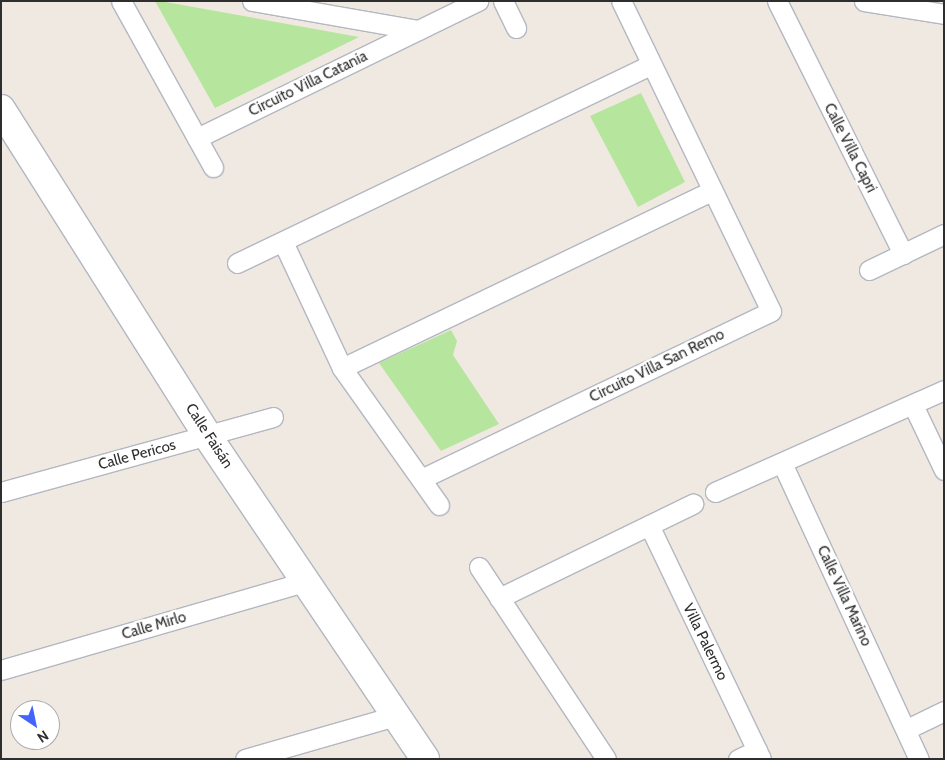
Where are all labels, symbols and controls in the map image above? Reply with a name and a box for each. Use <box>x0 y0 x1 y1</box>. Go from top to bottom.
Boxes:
street label: Circuito Villa Catania <box>246 47 370 121</box>
street label: Calle Villa Capri <box>820 100 880 196</box>
street label: Circuito Villa San Remo <box>586 325 728 407</box>
street label: Calle Faisán <box>181 400 237 472</box>
street label: Calle Pericos <box>96 436 178 474</box>
street label: Calle Villa Marino <box>813 543 875 649</box>
street label: Villa Palermo <box>679 601 731 683</box>
street label: Calle Mirlo <box>120 608 188 644</box>
north arrow <box>10 700 60 750</box>
text: N <box>34 726 52 747</box>

